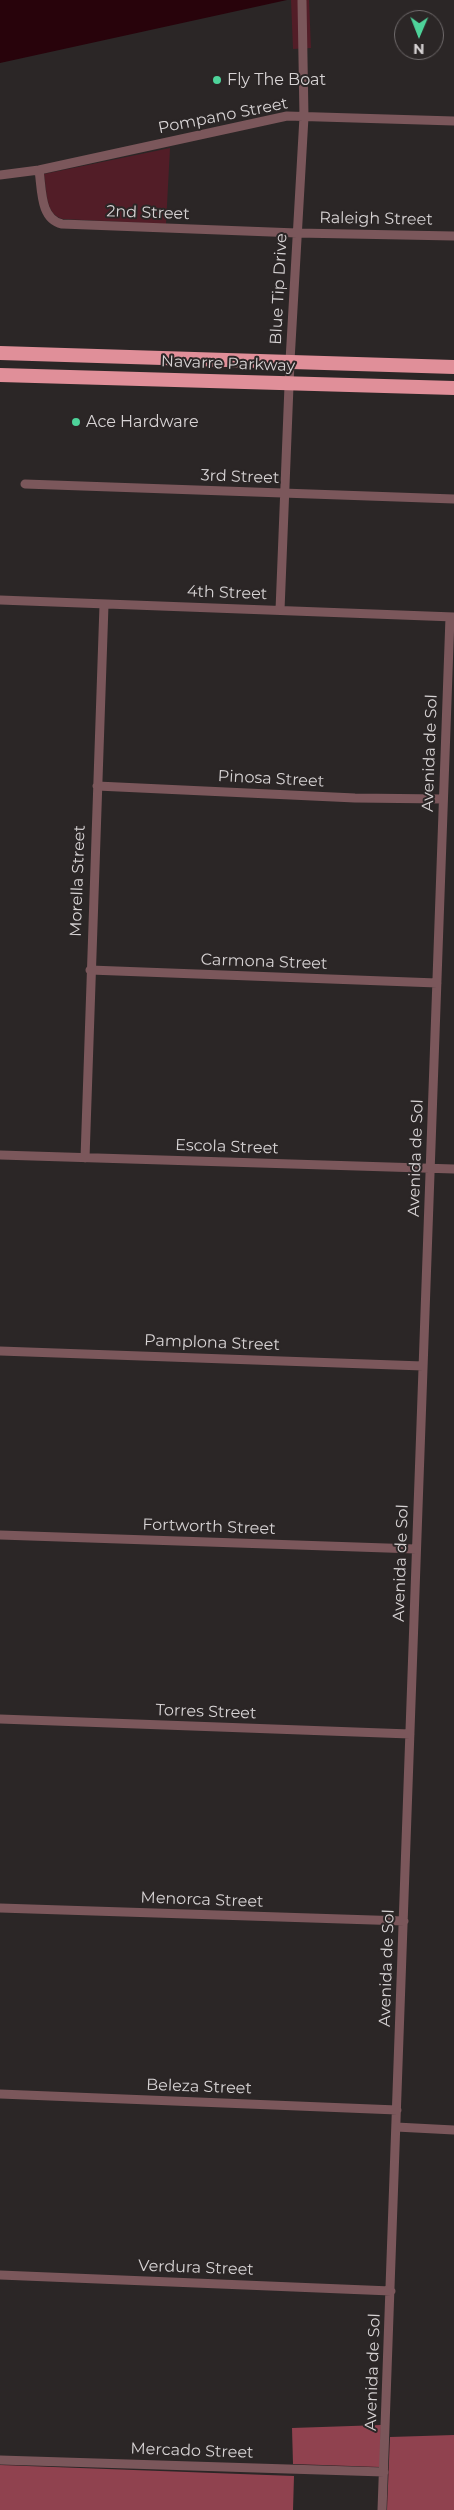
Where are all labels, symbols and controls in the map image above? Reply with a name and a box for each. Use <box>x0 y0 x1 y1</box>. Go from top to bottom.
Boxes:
north arrow <box>394 10 444 60</box>
text: N <box>413 40 425 58</box>
place label: Fly The Boat <box>227 70 326 90</box>
marker: Fly The Boat <box>211 74 223 86</box>
street label: Pompano Street <box>156 94 290 138</box>
street label: 2nd Street <box>106 202 190 224</box>
street label: Raleigh Street <box>319 208 433 230</box>
street label: Blue Tip Drive <box>266 233 292 345</box>
street label: Navarre Parkway <box>161 352 295 376</box>
place label: Ace Hardware <box>86 412 199 432</box>
marker: Ace Hardware <box>70 416 82 428</box>
street label: 3rd Street <box>200 466 280 488</box>
street label: 4th Street <box>186 582 268 604</box>
street label: Avenida de Sol <box>418 694 442 812</box>
street label: Pinosa Street <box>217 767 325 791</box>
street label: Morella Street <box>66 825 90 937</box>
street label: Carmona Street <box>200 950 328 974</box>
street label: Avenida de Sol <box>404 1099 428 1217</box>
street label: Escola Street <box>175 1136 279 1158</box>
street label: Pamplona Street <box>144 1331 280 1355</box>
street label: Avenida de Sol <box>389 1504 413 1622</box>
street label: Fortworth Street <box>142 1515 276 1539</box>
street label: Torres Street <box>155 1701 257 1723</box>
street label: Menorca Street <box>140 1888 264 1912</box>
street label: Avenida de Sol <box>375 1909 399 2027</box>
street label: Beleza Street <box>146 2076 252 2098</box>
street label: Verdura Street <box>138 2256 254 2280</box>
street label: Avenida de Sol <box>361 2313 385 2431</box>
street label: Mercado Street <box>130 2439 254 2463</box>

